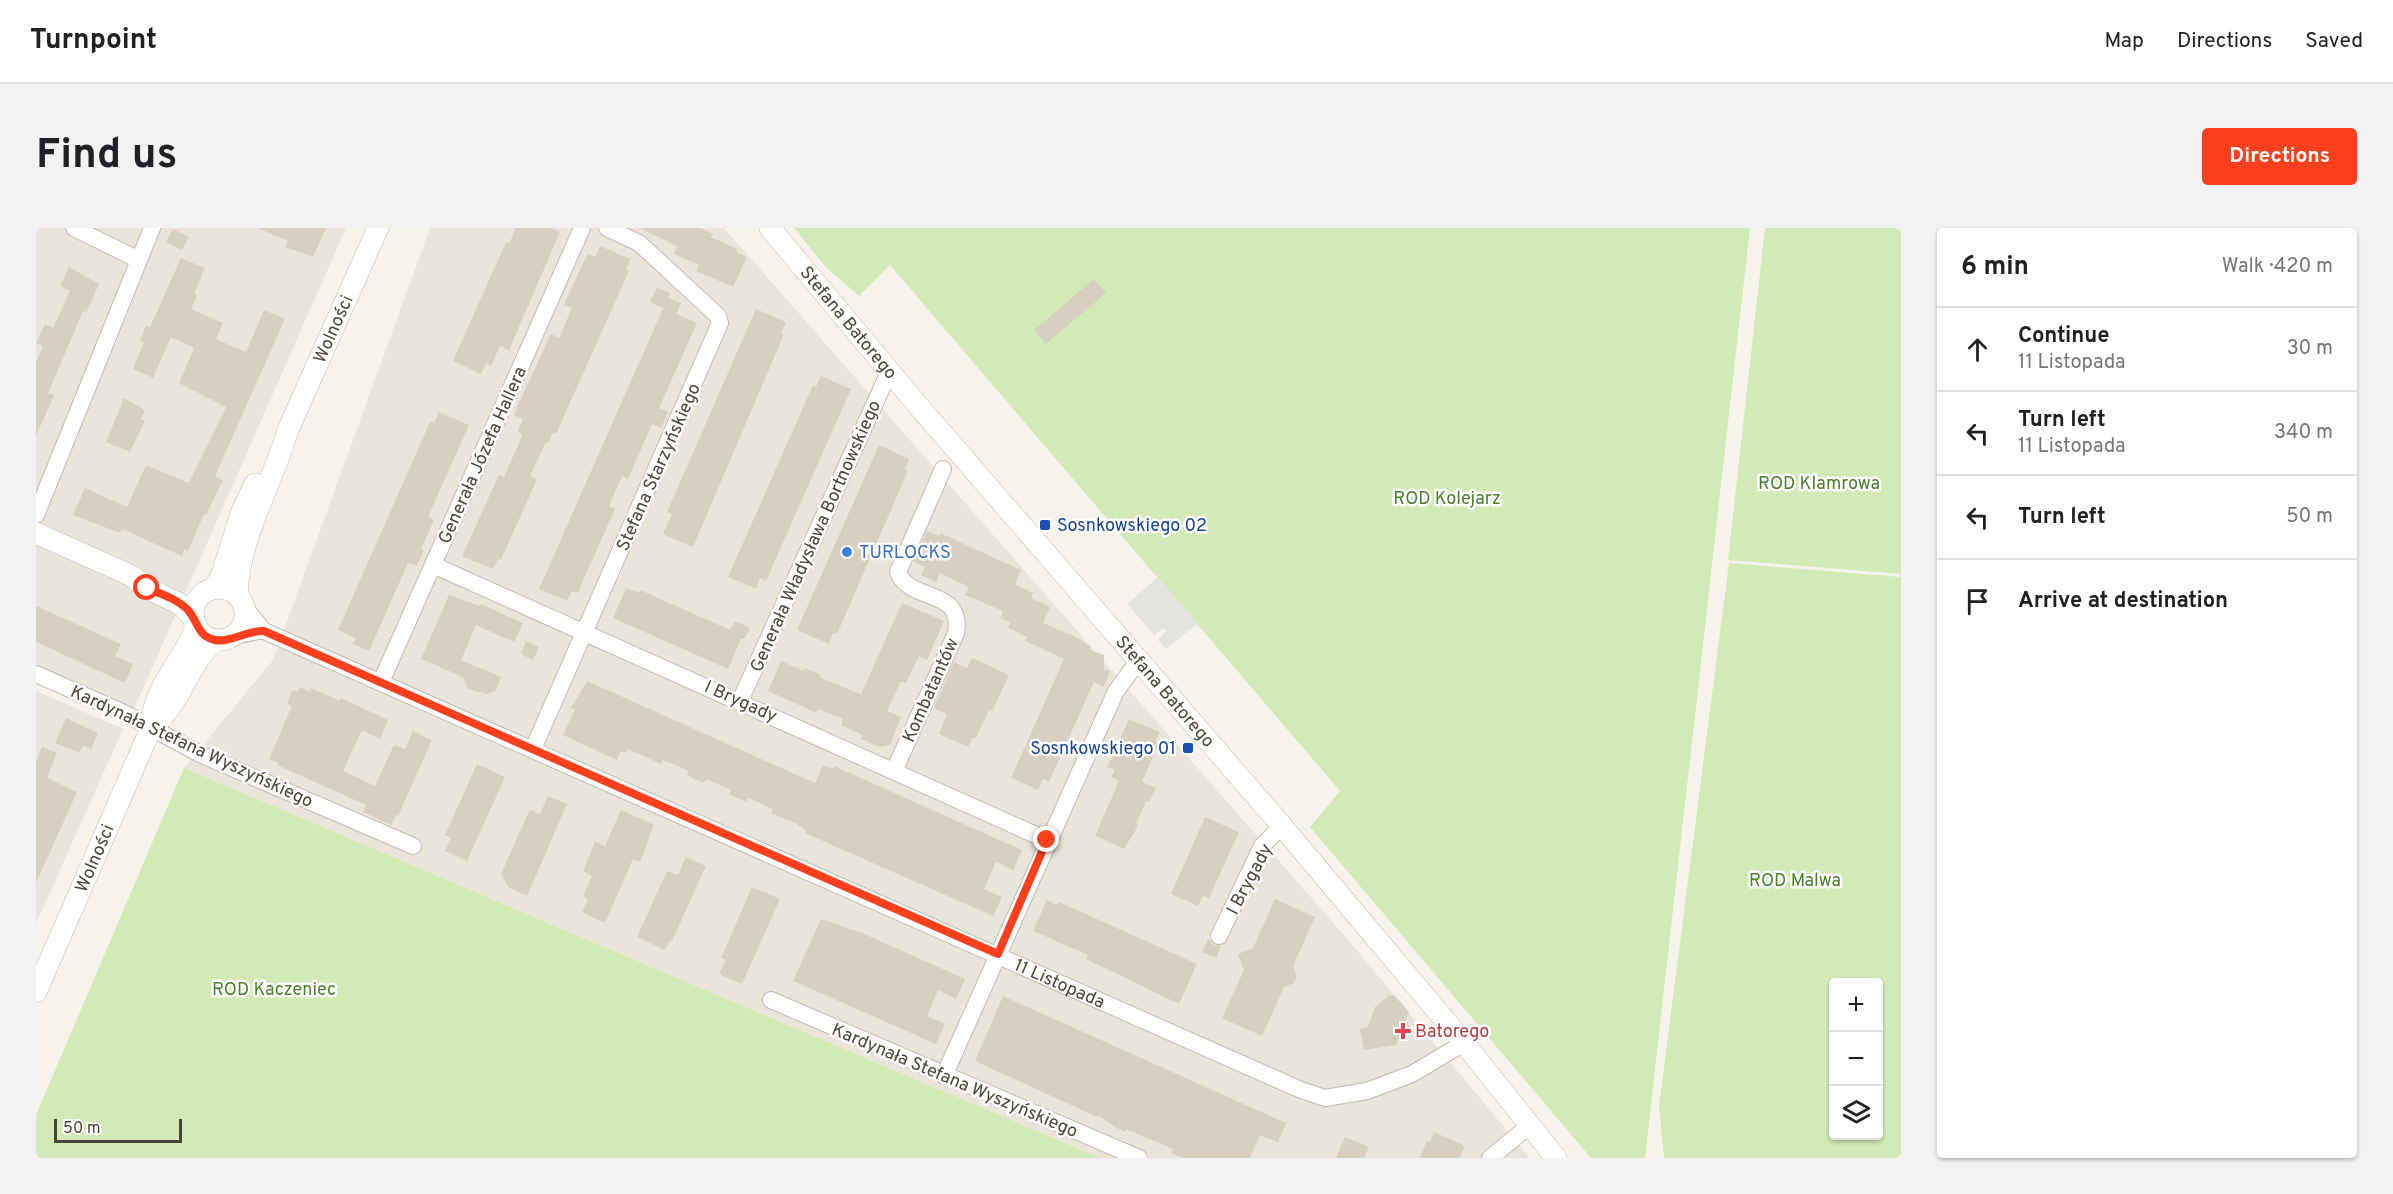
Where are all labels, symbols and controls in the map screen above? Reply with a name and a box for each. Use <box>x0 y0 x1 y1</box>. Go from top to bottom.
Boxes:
text: Turnpoint <box>30 23 157 59</box>
text: Map <box>2104 28 2144 55</box>
text: Directions <box>2177 28 2272 55</box>
text: Saved <box>2305 28 2363 55</box>
button: Directions <box>2202 128 2357 185</box>
text: Find us <box>36 130 177 183</box>
text: 6 min <box>1961 251 2029 284</box>
text: Walk · 420 m <box>2222 254 2333 280</box>
street label: Stefana Batorego <box>794 262 901 385</box>
street label: Wolności <box>309 292 359 367</box>
text: Continue <box>2018 323 2109 350</box>
icon: ahead <box>1961 333 1994 366</box>
text: 30 m <box>2287 336 2333 362</box>
text: 11 Listopada <box>2018 350 2126 376</box>
street label: Generała Józefa Hallera <box>434 363 533 548</box>
street label: Stefana Starzyńskiego <box>612 380 707 555</box>
street label: Generała Władysława Bortnowskiego <box>746 397 887 676</box>
text: Turn left <box>2018 407 2106 434</box>
icon: left <box>1961 417 1994 450</box>
text: 340 m <box>2274 420 2333 446</box>
text: 11 Listopada <box>2018 434 2126 460</box>
park label: ROD Klamrowa <box>1758 473 1880 496</box>
park label: ROD Kolejarz <box>1393 488 1501 511</box>
icon: left <box>1961 501 1994 534</box>
text: Turn left <box>2018 504 2106 531</box>
text: 50 m <box>2286 504 2333 530</box>
place label: Sosnkowskiego 02 <box>1057 515 1207 538</box>
marker: Sosnkowskiego 02 <box>1038 518 1052 532</box>
place label: TURLOCKS <box>859 542 951 565</box>
marker: TURLOCKS <box>840 545 854 559</box>
route start <box>133 574 159 600</box>
icon: arrive <box>1961 585 1994 618</box>
text: Arrive at destination <box>2018 588 2228 615</box>
street label: Stefana Batorego <box>1109 632 1219 753</box>
street label: Kombatantów <box>898 635 965 746</box>
street label: I Brygady <box>700 676 780 729</box>
street label: Kardynała Stefana Wyszyńskiego <box>66 681 316 814</box>
place label: Sosnkowskiego 01 <box>1030 738 1176 761</box>
marker: Sosnkowskiego 01 <box>1181 741 1195 755</box>
street label: Wolności <box>71 821 121 896</box>
route end <box>1033 826 1059 852</box>
street label: I Brygady <box>1222 840 1279 919</box>
park label: ROD Malwa <box>1749 870 1841 893</box>
street label: 11 Listopada <box>1010 954 1108 1015</box>
map controls <box>1829 978 1883 1140</box>
button: + <box>1829 978 1883 1032</box>
park label: ROD Kaczeniec <box>212 979 336 1002</box>
street label: Kardynała Stefana Wyszyńskiego <box>828 1019 1081 1144</box>
place label: Batorego <box>1415 1021 1489 1044</box>
marker: Batorego <box>1396 1024 1410 1038</box>
button: − <box>1829 1032 1883 1086</box>
button: layers <box>1829 1086 1883 1140</box>
scale bar <box>54 1116 182 1144</box>
text: 50 m <box>63 1119 101 1139</box>

